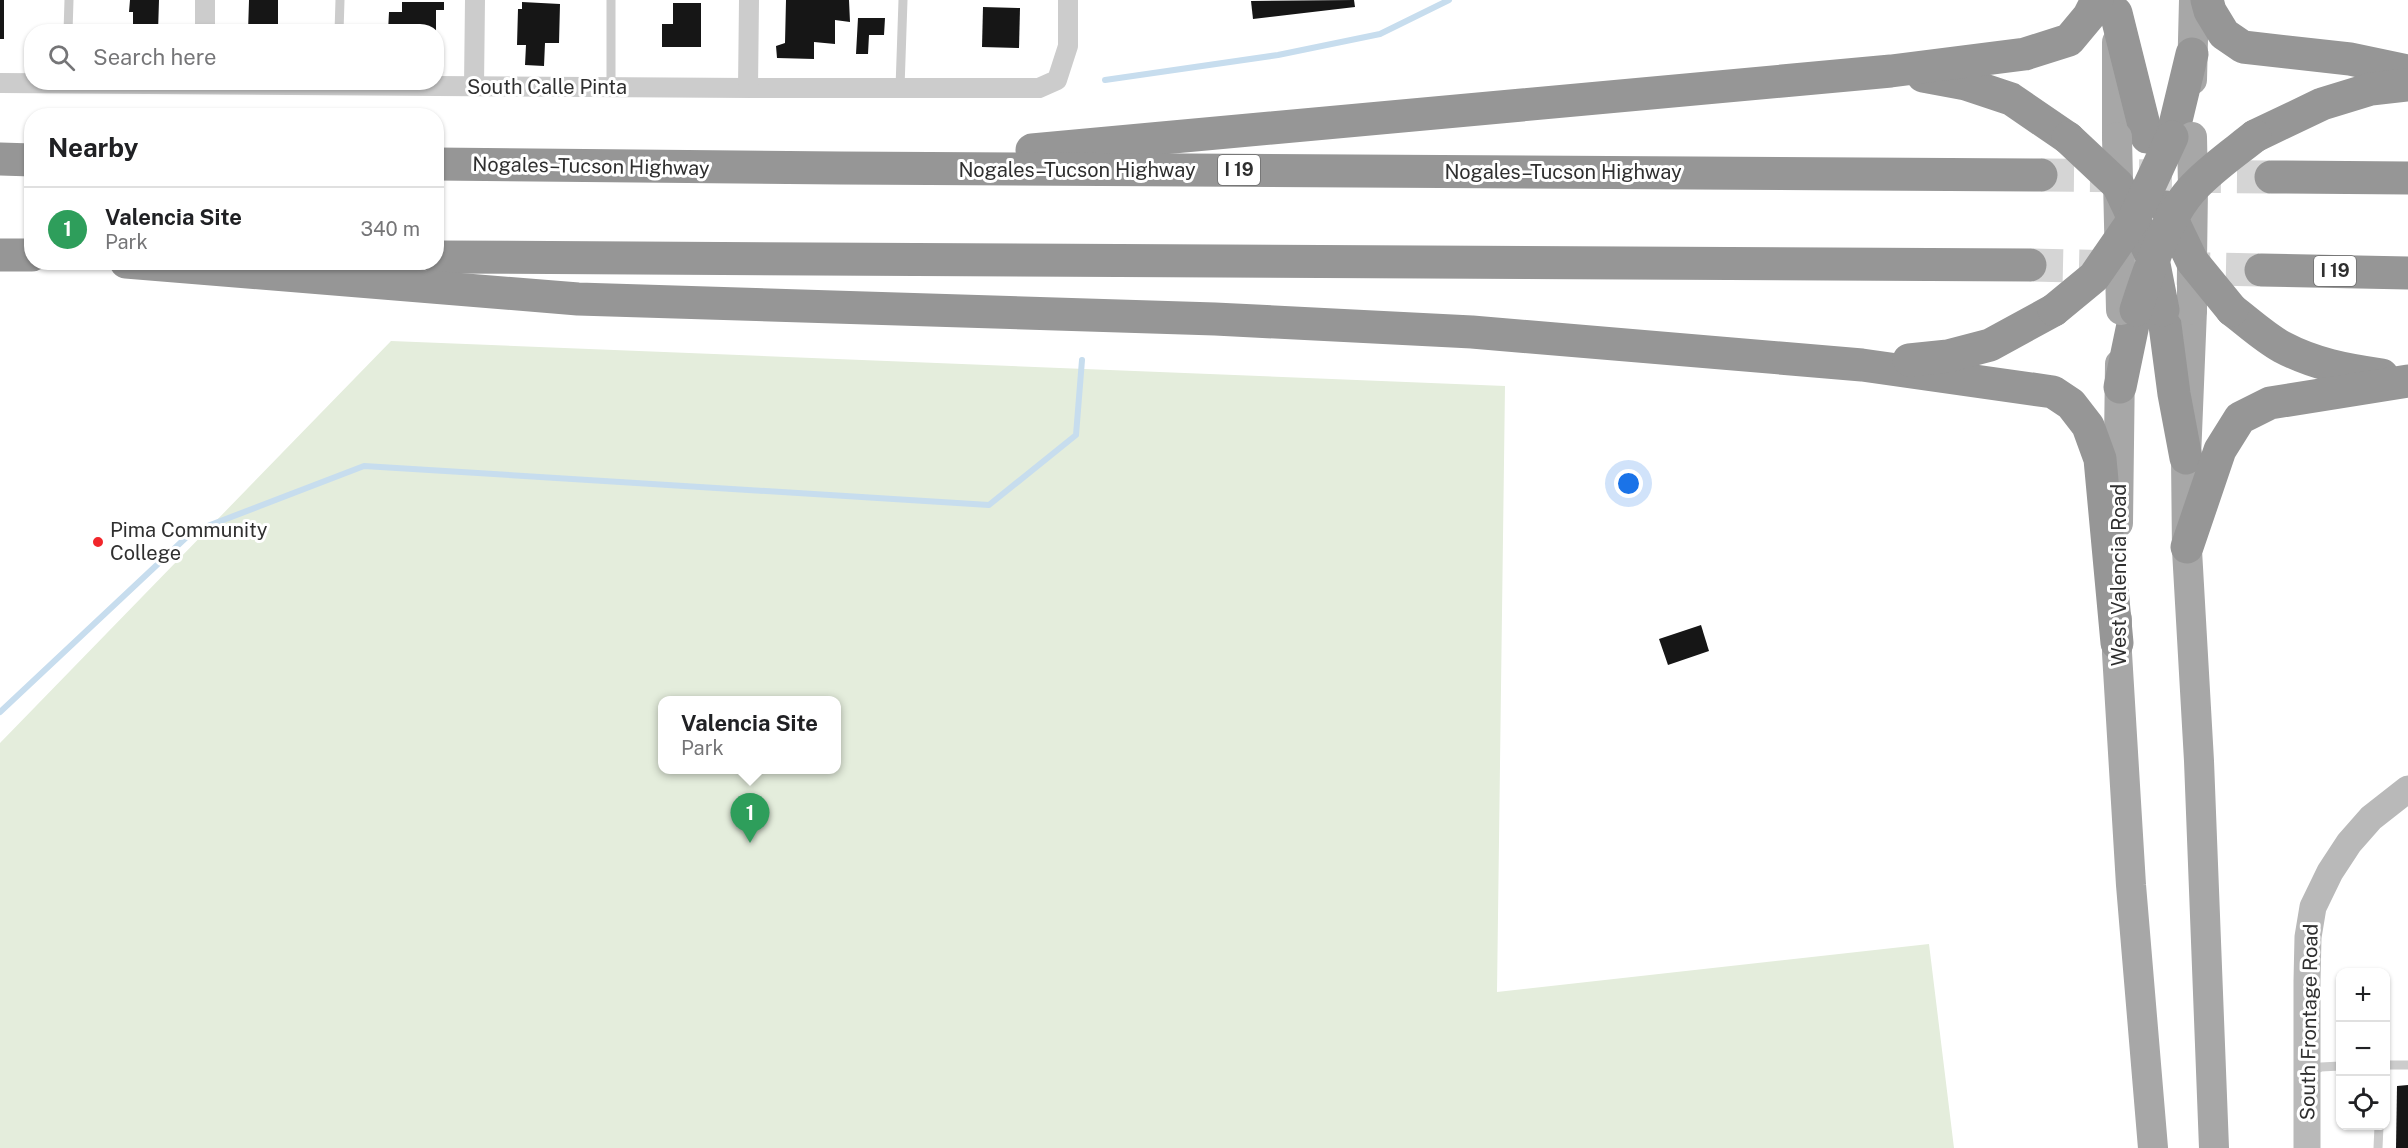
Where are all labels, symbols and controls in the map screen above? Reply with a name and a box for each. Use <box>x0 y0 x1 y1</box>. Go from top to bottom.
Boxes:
search box <box>24 24 444 90</box>
icon: search <box>45 41 78 74</box>
text: Search here <box>93 44 217 70</box>
street label: South Calle Pinta <box>467 75 627 99</box>
text: Nearby <box>48 132 138 163</box>
street label: Nogales–Tucson Highway <box>472 152 710 180</box>
road number: I 19 <box>1218 155 1260 185</box>
street label: Nogales–Tucson Highway <box>958 158 1196 182</box>
street label: Nogales–Tucson Highway <box>1444 160 1682 184</box>
text: Valencia Site <box>105 204 242 230</box>
text: 1 <box>63 217 72 241</box>
text: 340 m <box>360 217 420 241</box>
text: Park <box>105 230 148 254</box>
road number: I 19 <box>2314 256 2356 286</box>
your location <box>1614 469 1643 498</box>
street label: West Valencia Road <box>2107 484 2131 666</box>
place label: Pima Community College <box>110 518 268 565</box>
marker: Pima Community College <box>91 535 105 549</box>
popup <box>658 696 841 774</box>
text: Valencia Site <box>681 710 818 736</box>
text: Park <box>681 736 724 760</box>
pin: 1 <box>730 794 770 843</box>
street label: South Frontage Road <box>2295 923 2323 1121</box>
map controls <box>2336 968 2390 1130</box>
button: + <box>2336 968 2390 1022</box>
button: − <box>2336 1022 2390 1076</box>
button: locate <box>2336 1076 2390 1130</box>

